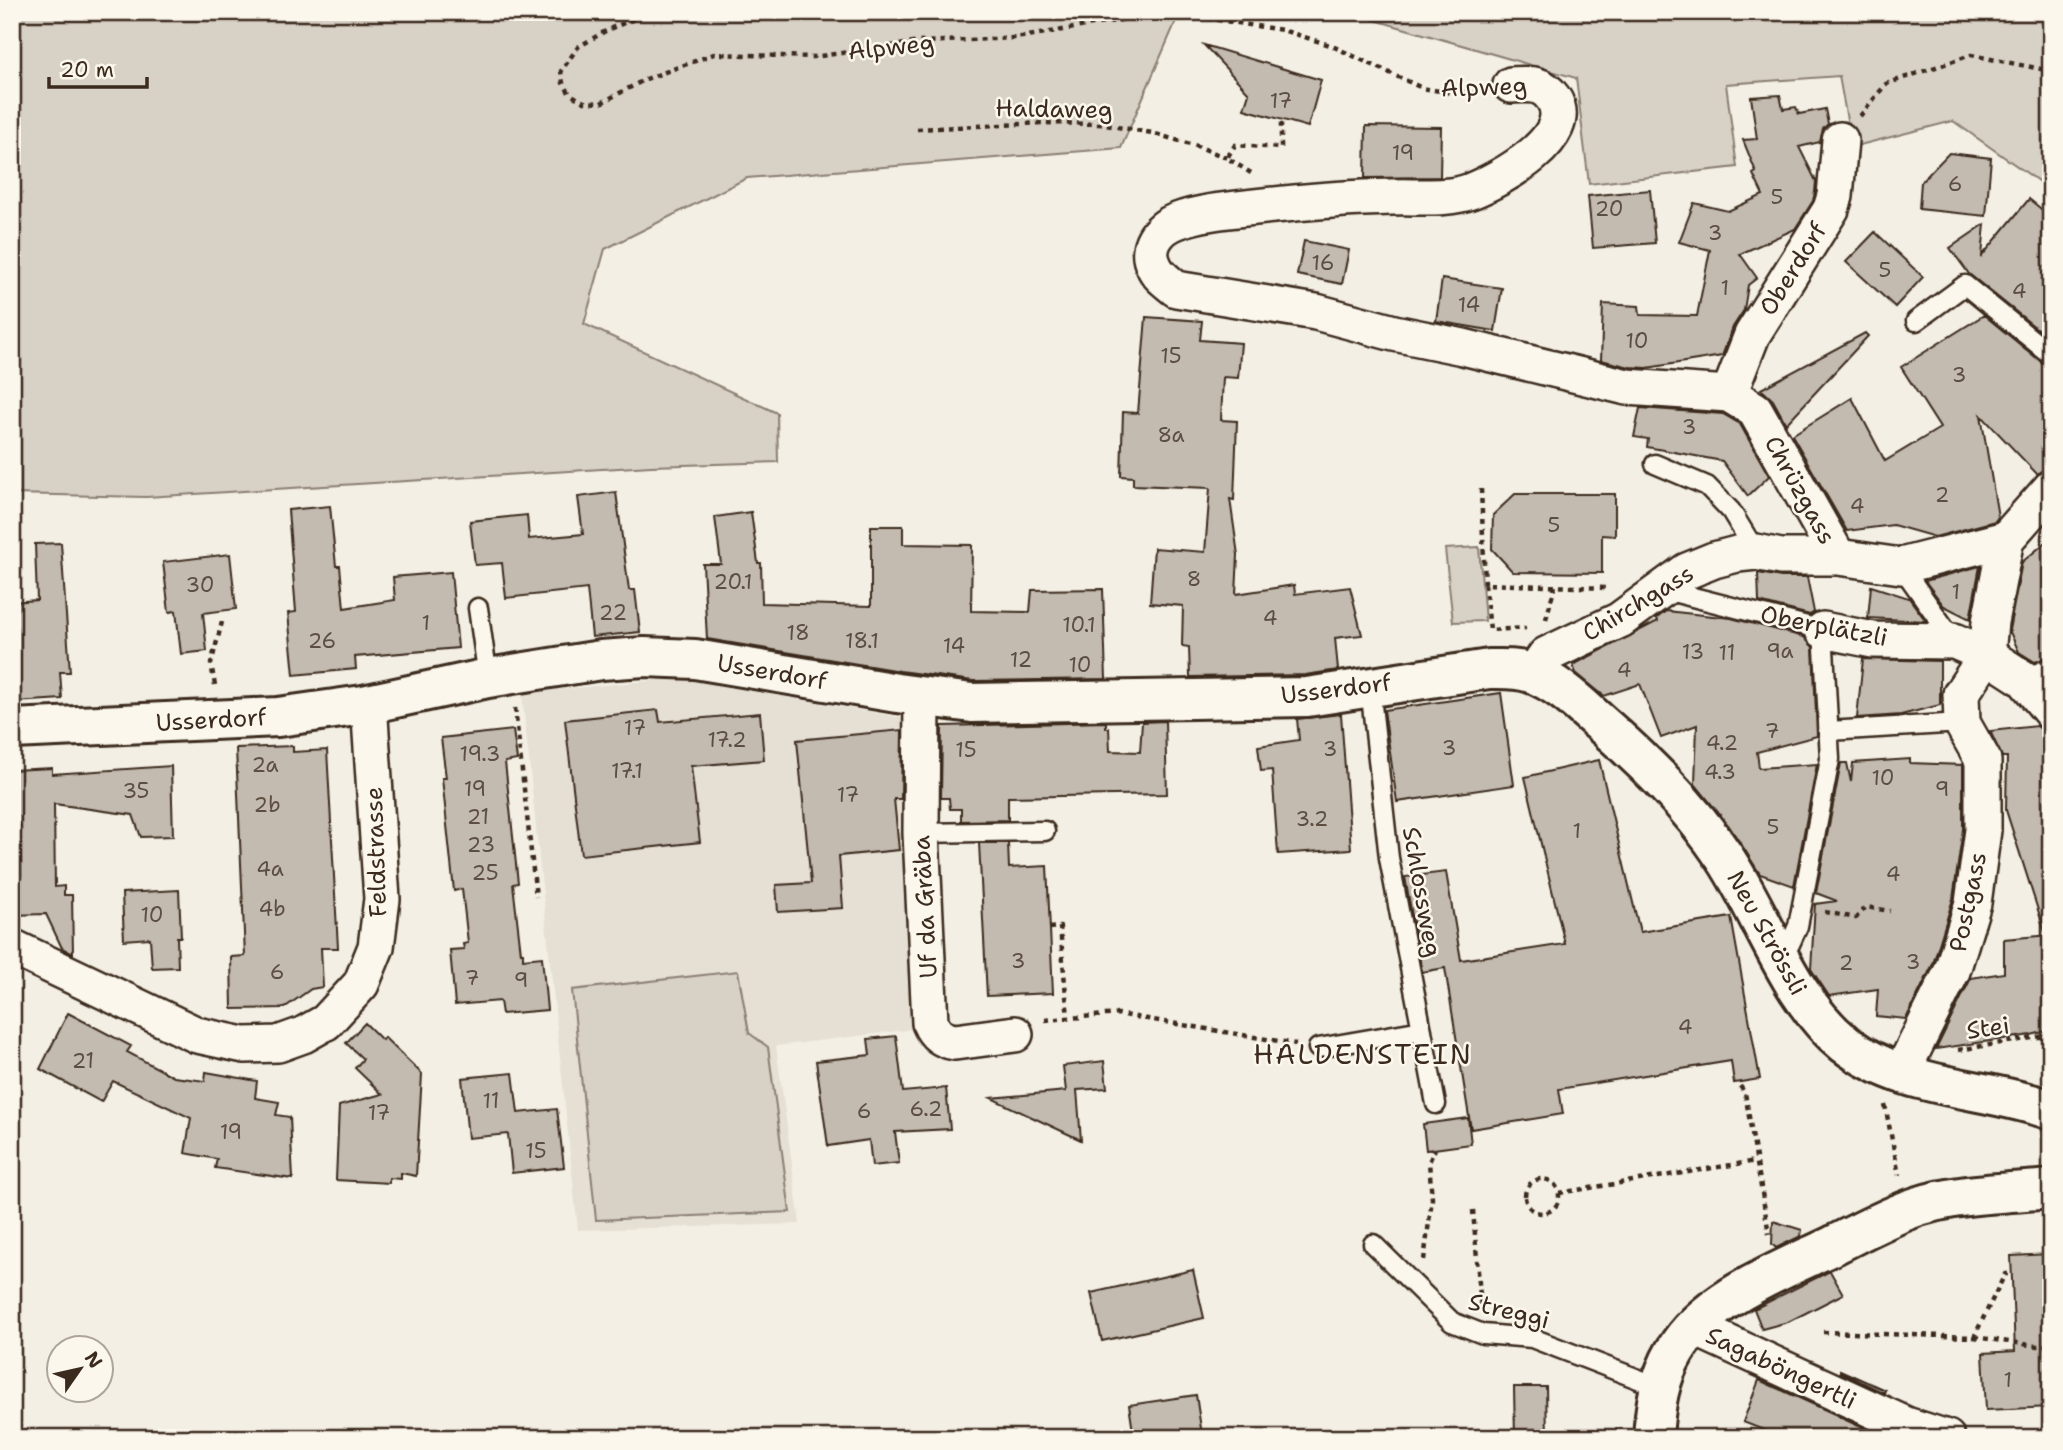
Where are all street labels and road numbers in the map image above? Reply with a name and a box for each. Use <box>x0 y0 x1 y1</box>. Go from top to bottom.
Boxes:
street label: Alpweg <box>846 27 936 67</box>
street label: Alpweg <box>1440 70 1528 104</box>
street label: Haldaweg <box>995 92 1113 126</box>
street label: Oberdorf <box>1752 215 1835 321</box>
street label: Chrüzgass <box>1757 430 1843 550</box>
street label: Chirchgass <box>1576 557 1700 649</box>
street label: Oberplätzli <box>1758 598 1890 654</box>
street label: Usserdorf <box>715 647 831 698</box>
street label: Usserdorf <box>1279 666 1394 712</box>
street label: Usserdorf <box>155 701 268 739</box>
street label: Feldstrasse <box>358 786 394 918</box>
street label: Schlossweg <box>1395 824 1449 960</box>
street label: Uf da Gräba <box>905 835 945 979</box>
street label: Postgass <box>1942 849 1994 955</box>
street label: Neu Strössli <box>1720 865 1814 1001</box>
street label: Stei <box>1964 1009 2012 1047</box>
street label: Streggi <box>1465 1285 1553 1337</box>
street label: Sagaböngertli <box>1701 1319 1861 1417</box>

